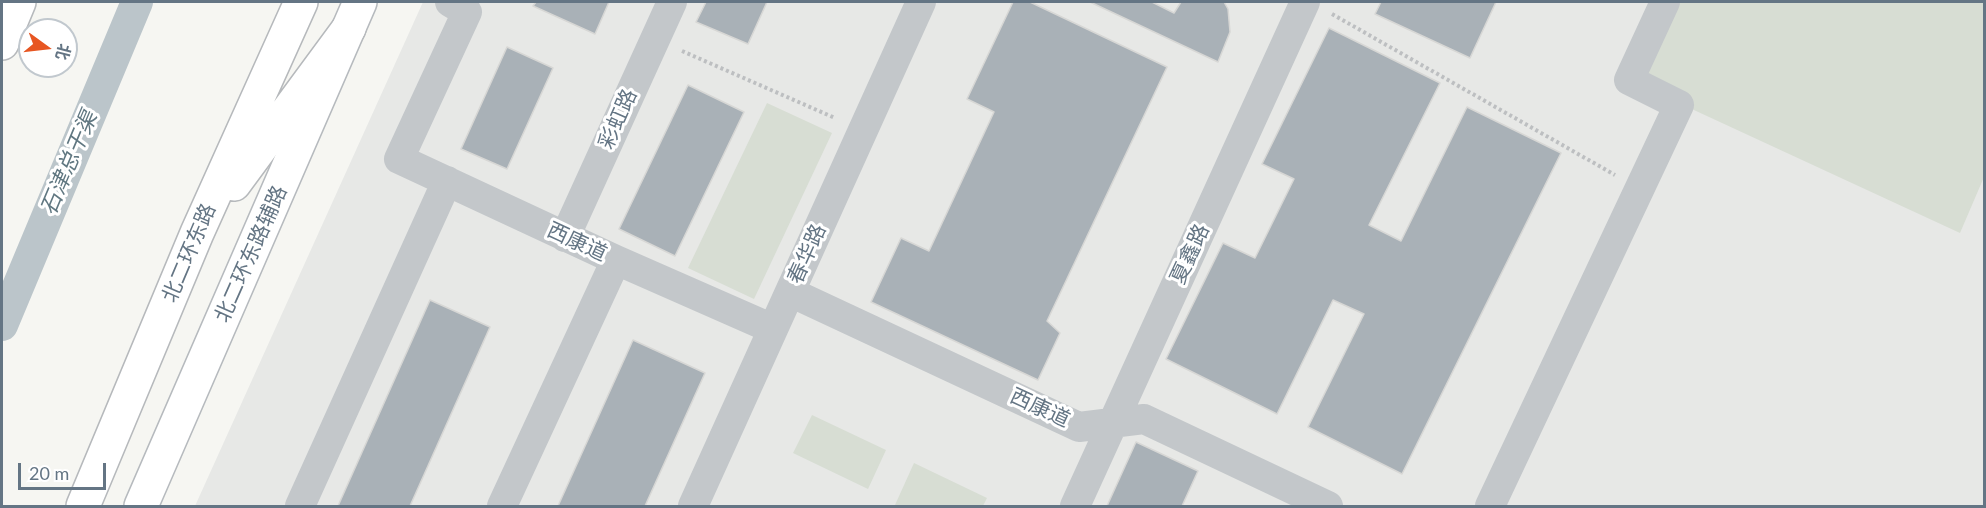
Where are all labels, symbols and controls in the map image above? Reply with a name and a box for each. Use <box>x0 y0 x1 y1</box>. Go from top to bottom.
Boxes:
north arrow <box>18 18 78 78</box>
text: 北 <box>53 42 75 62</box>
street label: 彩虹路 <box>594 85 642 153</box>
water label: 石津总干渠 <box>35 107 103 219</box>
street label: 北二环东路辅路 <box>210 182 292 326</box>
street label: 北二环东路 <box>157 200 221 306</box>
street label: 西康道 <box>543 217 611 267</box>
street label: 春华路 <box>783 220 831 288</box>
street label: 夏鑫路 <box>1165 220 1215 288</box>
street label: 西康道 <box>1006 383 1074 433</box>
scale bar <box>21 451 110 489</box>
text: 20 m <box>29 462 69 484</box>

